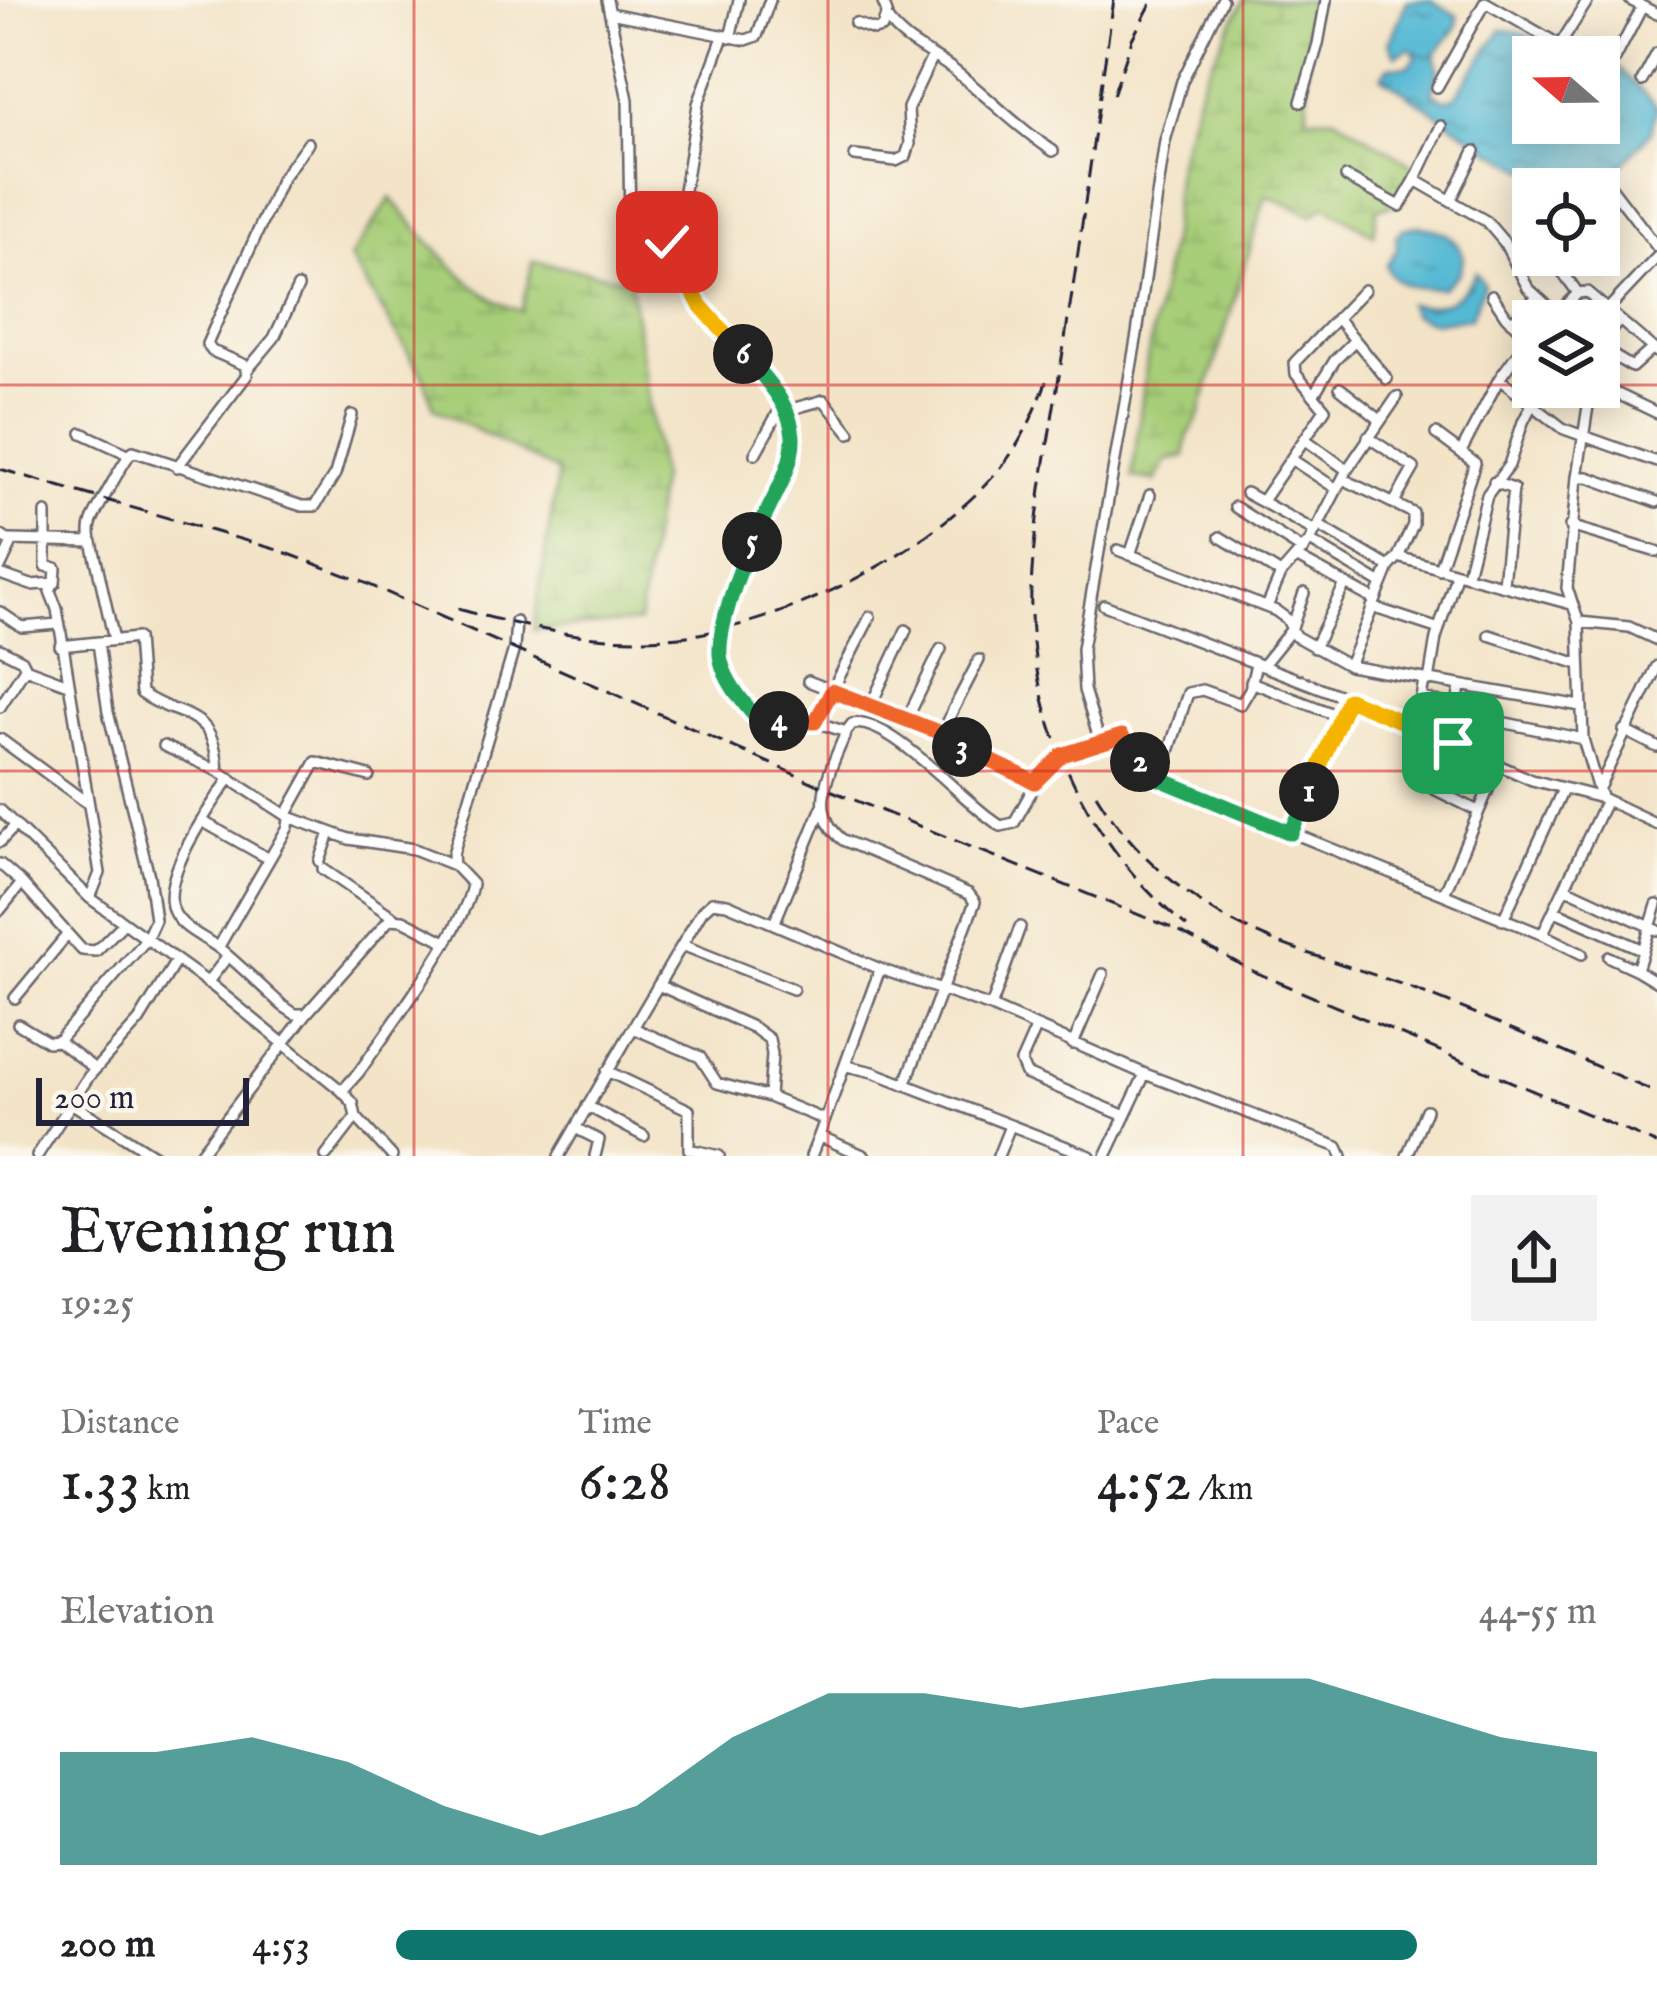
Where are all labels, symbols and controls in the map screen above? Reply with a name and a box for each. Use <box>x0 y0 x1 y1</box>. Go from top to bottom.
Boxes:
north arrow <box>1512 36 1620 144</box>
map controls <box>1512 36 1620 408</box>
button: locate <box>1512 168 1620 276</box>
pin <box>616 191 718 293</box>
icon: check <box>634 209 700 275</box>
button: layers <box>1512 300 1620 408</box>
pin: 6 <box>713 324 773 384</box>
text: 6 <box>736 333 750 375</box>
pin: 5 <box>722 512 782 572</box>
text: 5 <box>746 521 758 563</box>
pin: 4 <box>749 691 809 751</box>
pin <box>1402 692 1504 794</box>
text: 4 <box>771 700 787 742</box>
icon: arrive <box>1420 710 1486 776</box>
pin: 3 <box>932 717 992 777</box>
text: 3 <box>956 726 968 768</box>
pin: 2 <box>1110 732 1170 792</box>
text: 2 <box>1132 741 1148 783</box>
pin: 1 <box>1279 762 1339 822</box>
text: 1 <box>1303 771 1315 813</box>
scale bar <box>36 1072 249 1125</box>
text: 200 m <box>54 1078 135 1120</box>
text: Evening run <box>60 1192 396 1276</box>
button: share <box>1471 1195 1597 1321</box>
text: 19:25 <box>60 1279 134 1328</box>
text: Distance <box>60 1403 179 1445</box>
text: Time <box>578 1403 652 1445</box>
text: Pace <box>1097 1403 1159 1445</box>
text: 1.33 <box>60 1445 140 1521</box>
text: 6:28 <box>578 1445 671 1521</box>
text: 4:52 <box>1097 1445 1192 1521</box>
text: km <box>140 1469 190 1511</box>
text: /km <box>1192 1469 1253 1511</box>
text: Elevation <box>60 1588 215 1637</box>
text: 44–55 m <box>1479 1588 1597 1637</box>
text: 200 m <box>60 1921 155 1970</box>
text: 4:53 <box>252 1921 310 1970</box>

